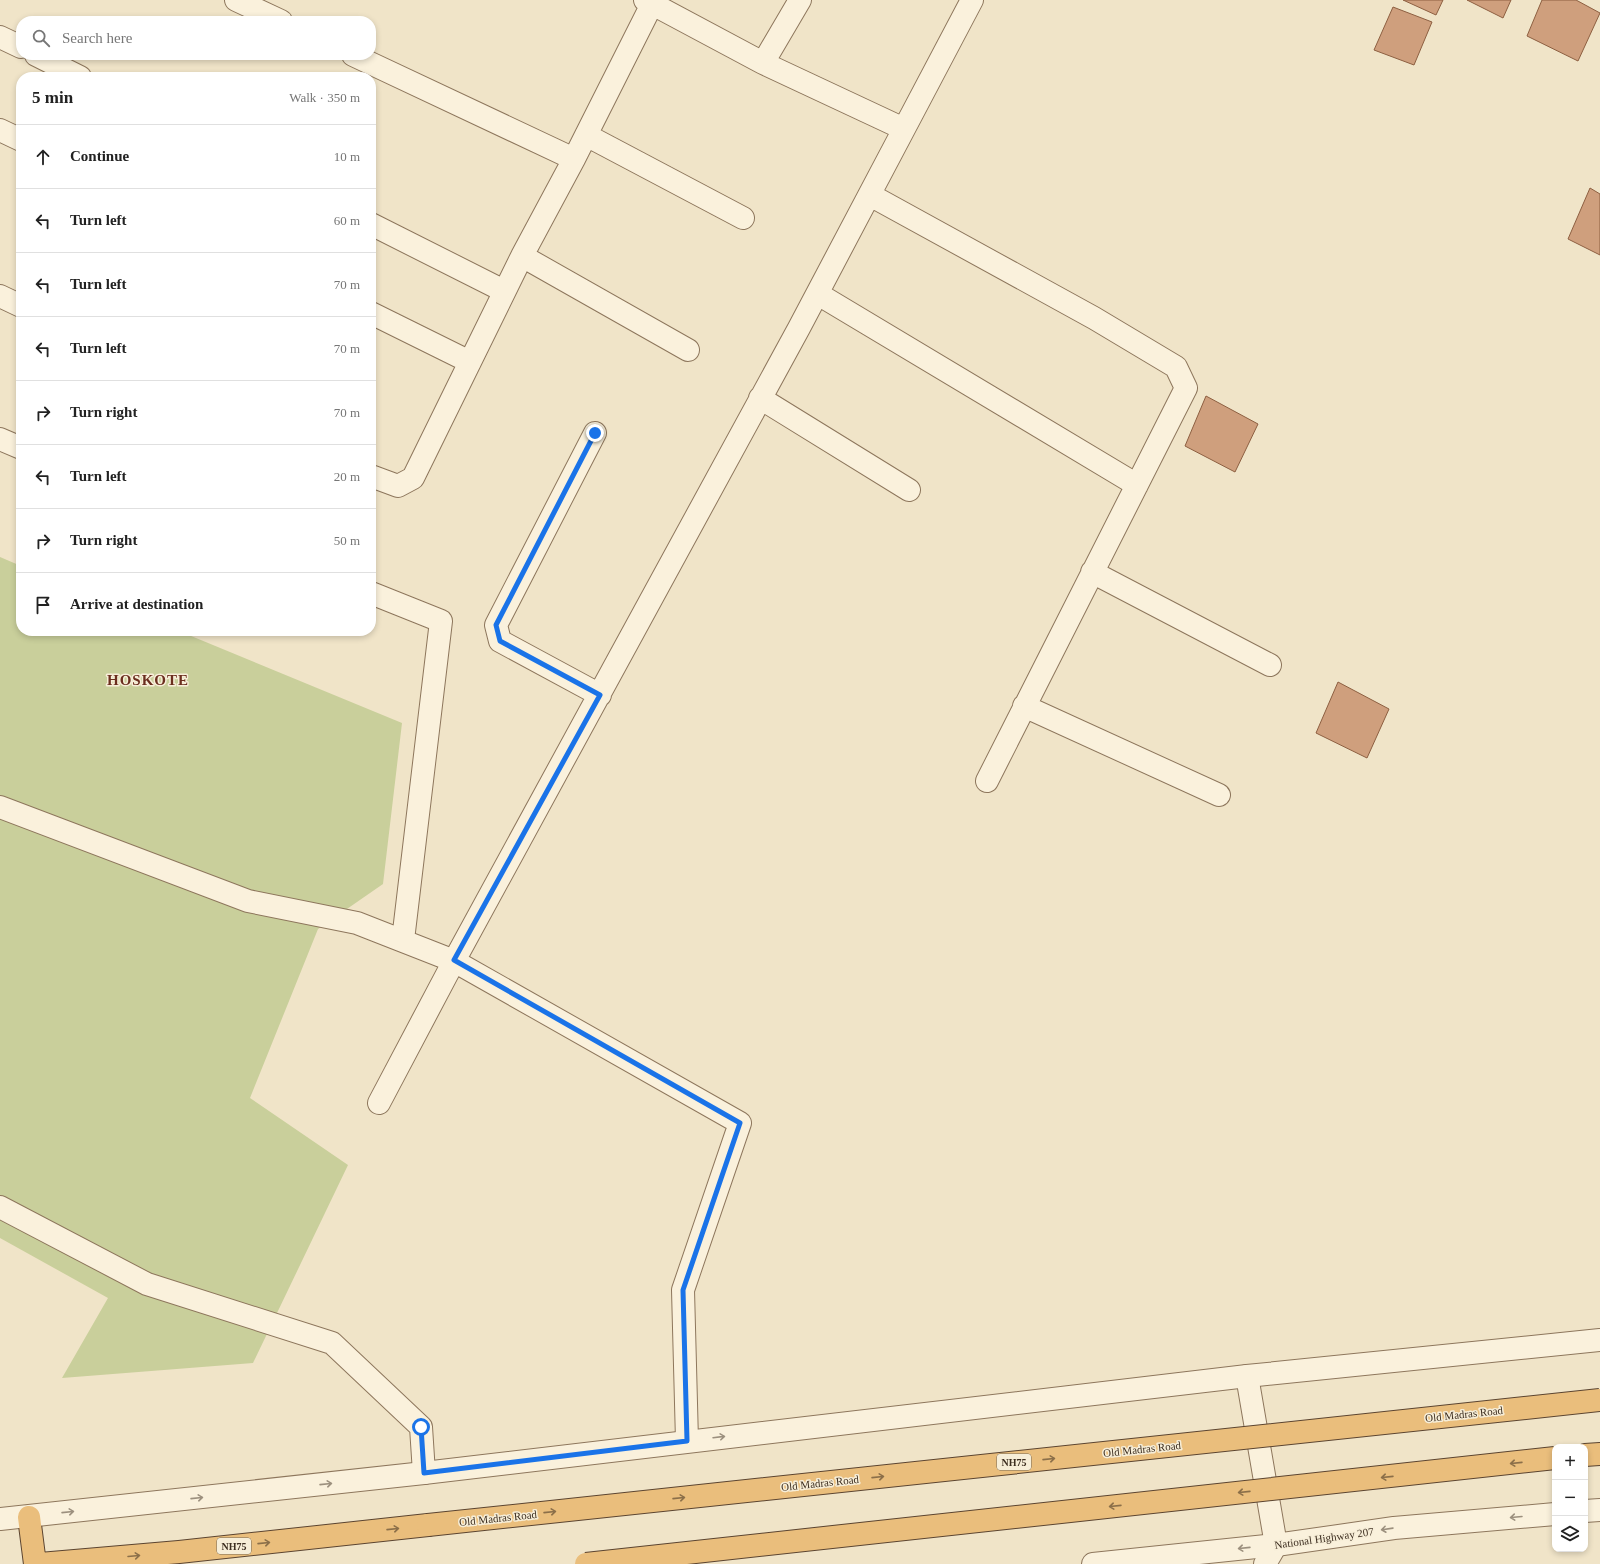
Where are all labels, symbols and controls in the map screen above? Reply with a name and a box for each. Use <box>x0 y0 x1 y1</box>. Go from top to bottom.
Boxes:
search box <box>16 16 376 60</box>
icon: search <box>30 27 52 49</box>
text: Search here <box>62 30 132 46</box>
text: 5 min <box>32 88 73 107</box>
text: Walk · 350 m <box>289 90 360 105</box>
icon: ahead <box>32 146 54 168</box>
text: Continue <box>70 148 129 164</box>
text: 10 m <box>334 149 360 164</box>
icon: left <box>32 210 54 232</box>
text: Turn left <box>70 212 127 228</box>
text: 60 m <box>334 213 360 228</box>
icon: left <box>32 274 54 296</box>
text: Turn left <box>70 276 127 292</box>
text: 70 m <box>334 277 360 292</box>
icon: left <box>32 338 54 360</box>
text: Turn left <box>70 340 127 356</box>
text: 70 m <box>334 341 360 356</box>
icon: right <box>32 402 54 424</box>
text: Turn right <box>70 404 137 420</box>
text: 70 m <box>334 405 360 420</box>
route end <box>586 424 604 442</box>
icon: left <box>32 466 54 488</box>
text: Turn left <box>70 468 127 484</box>
text: 20 m <box>334 469 360 484</box>
icon: right <box>32 530 54 552</box>
text: Turn right <box>70 532 137 548</box>
text: 50 m <box>334 533 360 548</box>
icon: arrive <box>32 594 54 616</box>
text: Arrive at destination <box>70 596 203 612</box>
district label: HOSKOTE <box>107 672 189 688</box>
street label: Old Madras Road <box>1424 1404 1504 1424</box>
route start <box>412 1418 430 1436</box>
one-way arrow <box>712 1433 725 1441</box>
street label: Old Madras Road <box>1102 1439 1182 1459</box>
map controls <box>1552 1444 1588 1552</box>
button: + <box>1552 1444 1588 1480</box>
road number: NH75 <box>997 1454 1031 1470</box>
one-way arrow <box>1042 1455 1055 1462</box>
one-way arrow <box>1510 1459 1523 1466</box>
street label: Old Madras Road <box>780 1473 860 1493</box>
one-way arrow <box>871 1473 884 1481</box>
one-way arrow <box>1381 1473 1394 1481</box>
one-way arrow <box>319 1480 332 1487</box>
button: − <box>1552 1480 1588 1516</box>
one-way arrow <box>1238 1489 1251 1496</box>
one-way arrow <box>190 1494 203 1502</box>
one-way arrow <box>672 1494 685 1502</box>
one-way arrow <box>1109 1503 1122 1510</box>
street label: Old Madras Road <box>458 1508 538 1528</box>
one-way arrow <box>543 1508 556 1516</box>
one-way arrow <box>61 1509 74 1516</box>
one-way arrow <box>1510 1514 1523 1521</box>
button: layers <box>1552 1516 1588 1552</box>
one-way arrow <box>386 1525 399 1533</box>
street label: National Highway 207 <box>1274 1525 1375 1551</box>
one-way arrow <box>1381 1525 1394 1533</box>
road number: NH75 <box>217 1538 251 1554</box>
one-way arrow <box>257 1539 270 1546</box>
one-way arrow <box>1238 1544 1251 1552</box>
one-way arrow <box>127 1552 140 1559</box>

